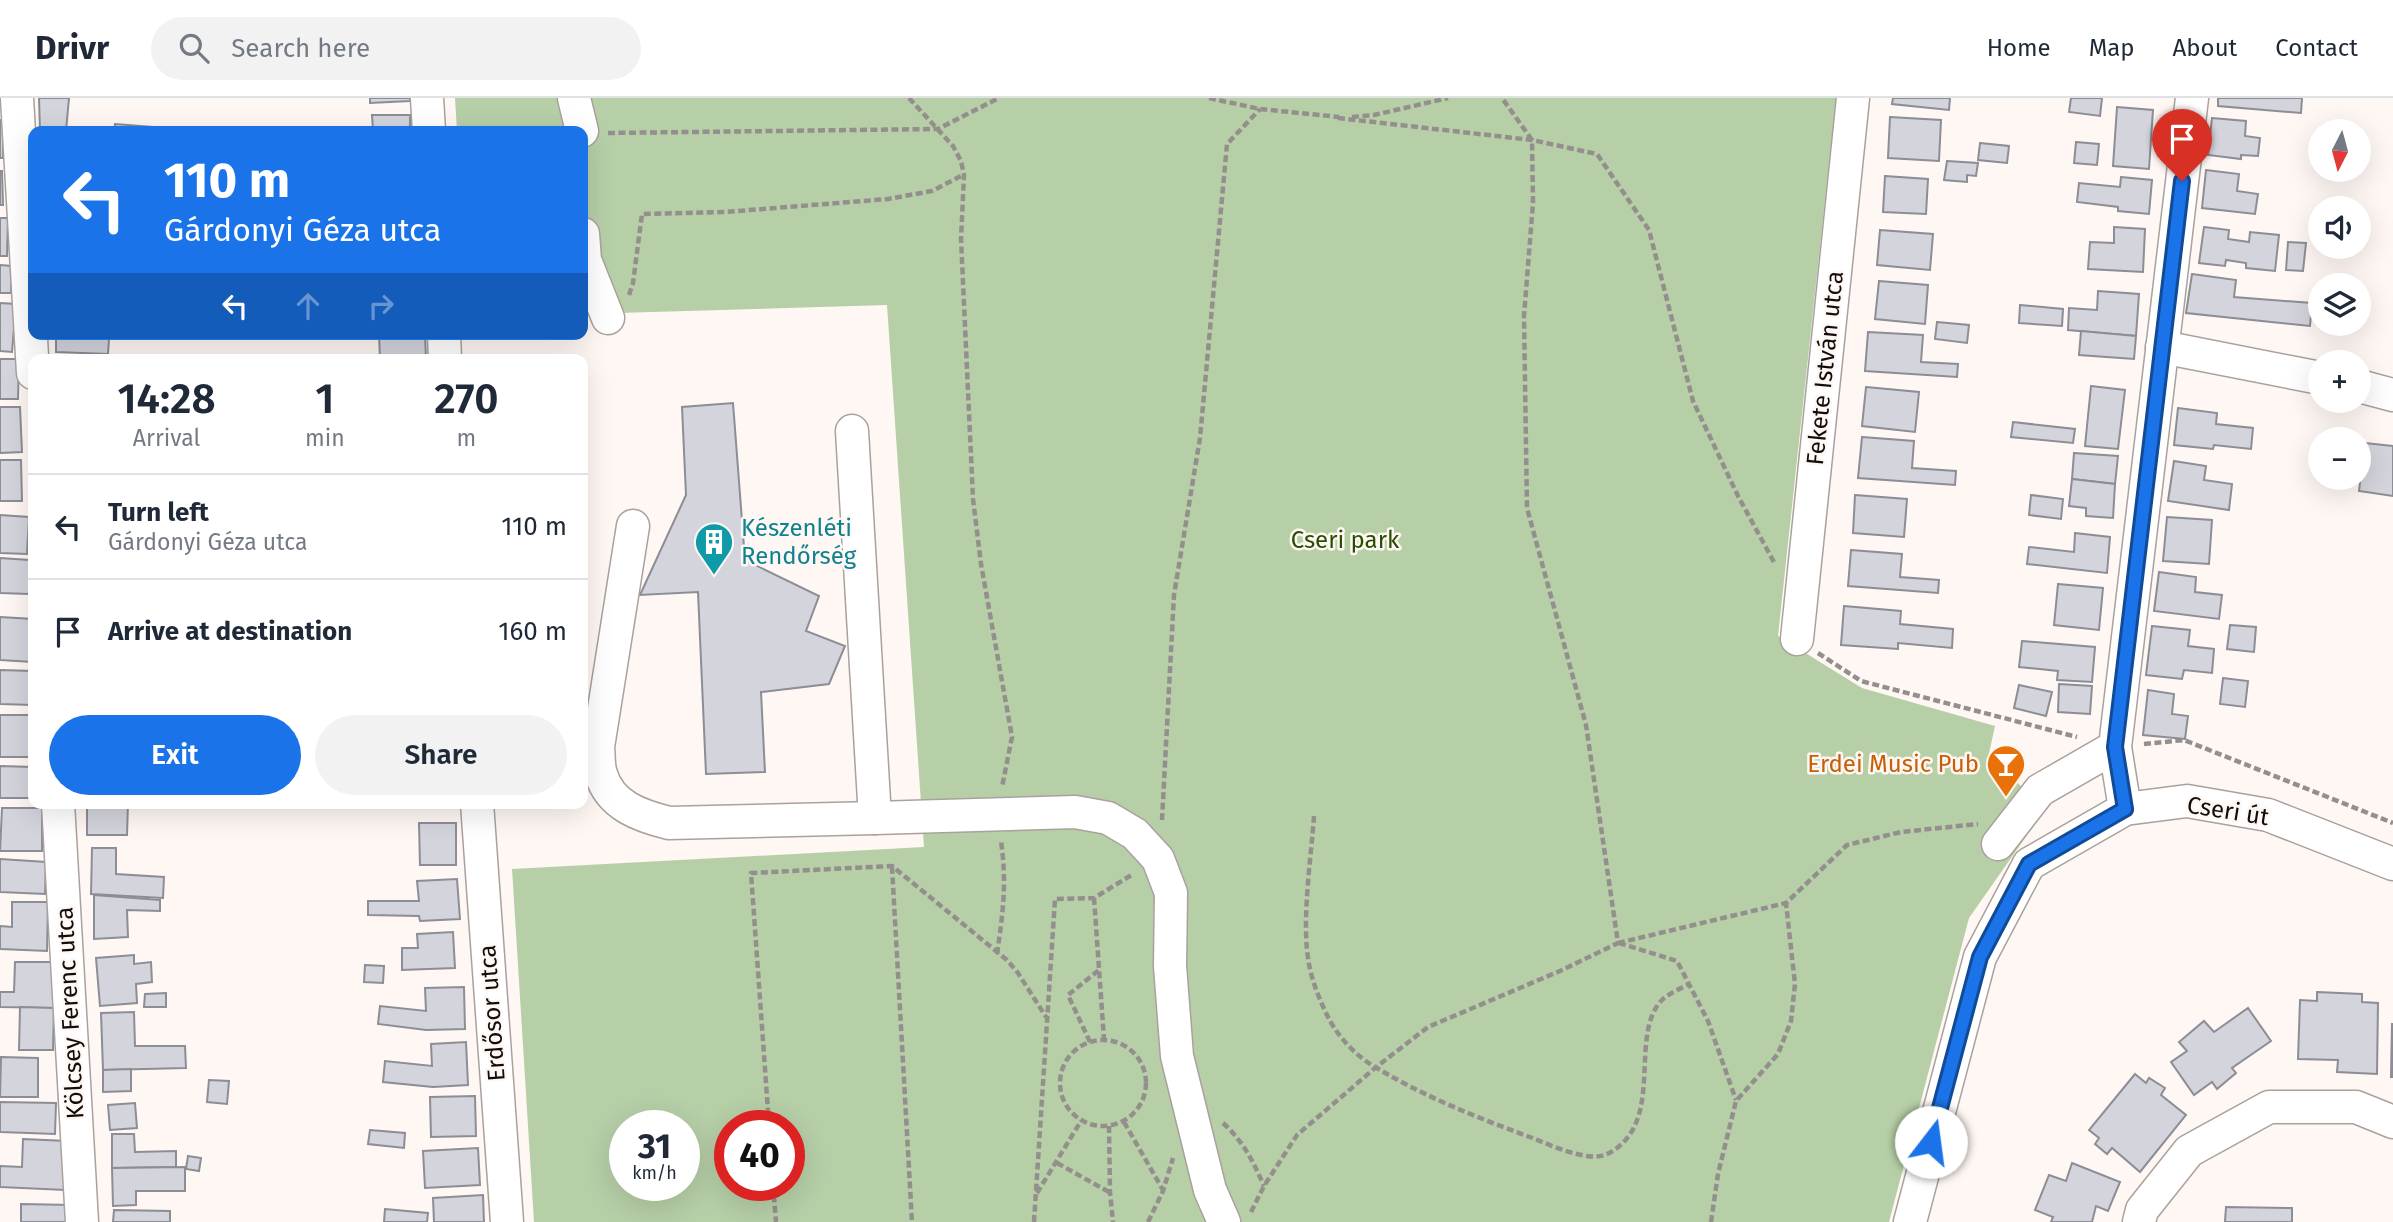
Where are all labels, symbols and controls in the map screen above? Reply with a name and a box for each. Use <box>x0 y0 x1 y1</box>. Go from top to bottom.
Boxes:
search box <box>151 17 641 80</box>
text: Drivr <box>35 28 109 68</box>
icon: search <box>175 29 213 67</box>
text: Search here <box>231 33 370 64</box>
text: Home <box>1987 34 2051 62</box>
text: Map <box>2089 34 2135 62</box>
text: About <box>2173 34 2237 62</box>
text: Contact <box>2275 34 2358 62</box>
pin <box>2152 109 2212 181</box>
north arrow <box>2308 119 2371 182</box>
map controls <box>2308 119 2371 490</box>
icon: arrive <box>2163 120 2201 158</box>
text: 110 m <box>164 151 290 210</box>
icon: left <box>49 154 140 245</box>
button: sound <box>2308 196 2371 259</box>
text: Gárdonyi Géza utca <box>164 211 441 249</box>
street label: Fekete István utca <box>1801 269 1849 467</box>
button: layers <box>2308 273 2371 336</box>
icon: left <box>216 287 254 325</box>
icon: ahead <box>289 287 327 325</box>
icon: right <box>362 287 400 325</box>
button: + <box>2308 350 2371 413</box>
text: 14:28 <box>117 374 216 424</box>
text: 1 <box>315 374 335 424</box>
text: 270 <box>434 374 499 424</box>
text: Arrival <box>133 424 200 452</box>
text: min <box>305 424 345 452</box>
text: m <box>457 424 476 452</box>
button: − <box>2308 427 2371 490</box>
text: Turn left <box>108 497 209 528</box>
icon: left <box>49 508 87 546</box>
text: 110 m <box>501 511 567 542</box>
place label: Készenléti Rendőrség <box>741 514 857 570</box>
building icon: Készenléti Rendőrség <box>693 521 735 576</box>
park label: Cseri park <box>1291 526 1400 554</box>
text: Gárdonyi Géza utca <box>108 528 307 556</box>
icon: arrive <box>49 613 87 651</box>
text: Arrive at destination <box>108 616 352 647</box>
text: 160 m <box>498 616 567 647</box>
button: Exit <box>49 715 301 795</box>
button: Share <box>315 715 567 795</box>
bar icon: Erdei Music Pub <box>1985 743 2027 798</box>
place label: Erdei Music Pub <box>1807 750 1979 778</box>
street label: Cseri út <box>2185 791 2271 831</box>
street label: Kölcsey Ferenc utca <box>50 906 90 1120</box>
street label: Erdősor utca <box>473 944 511 1082</box>
position arrow <box>1894 1105 1968 1179</box>
speed limit sign: 40 <box>714 1110 805 1201</box>
text: 31 <box>638 1125 671 1167</box>
text: km/h <box>632 1162 677 1184</box>

